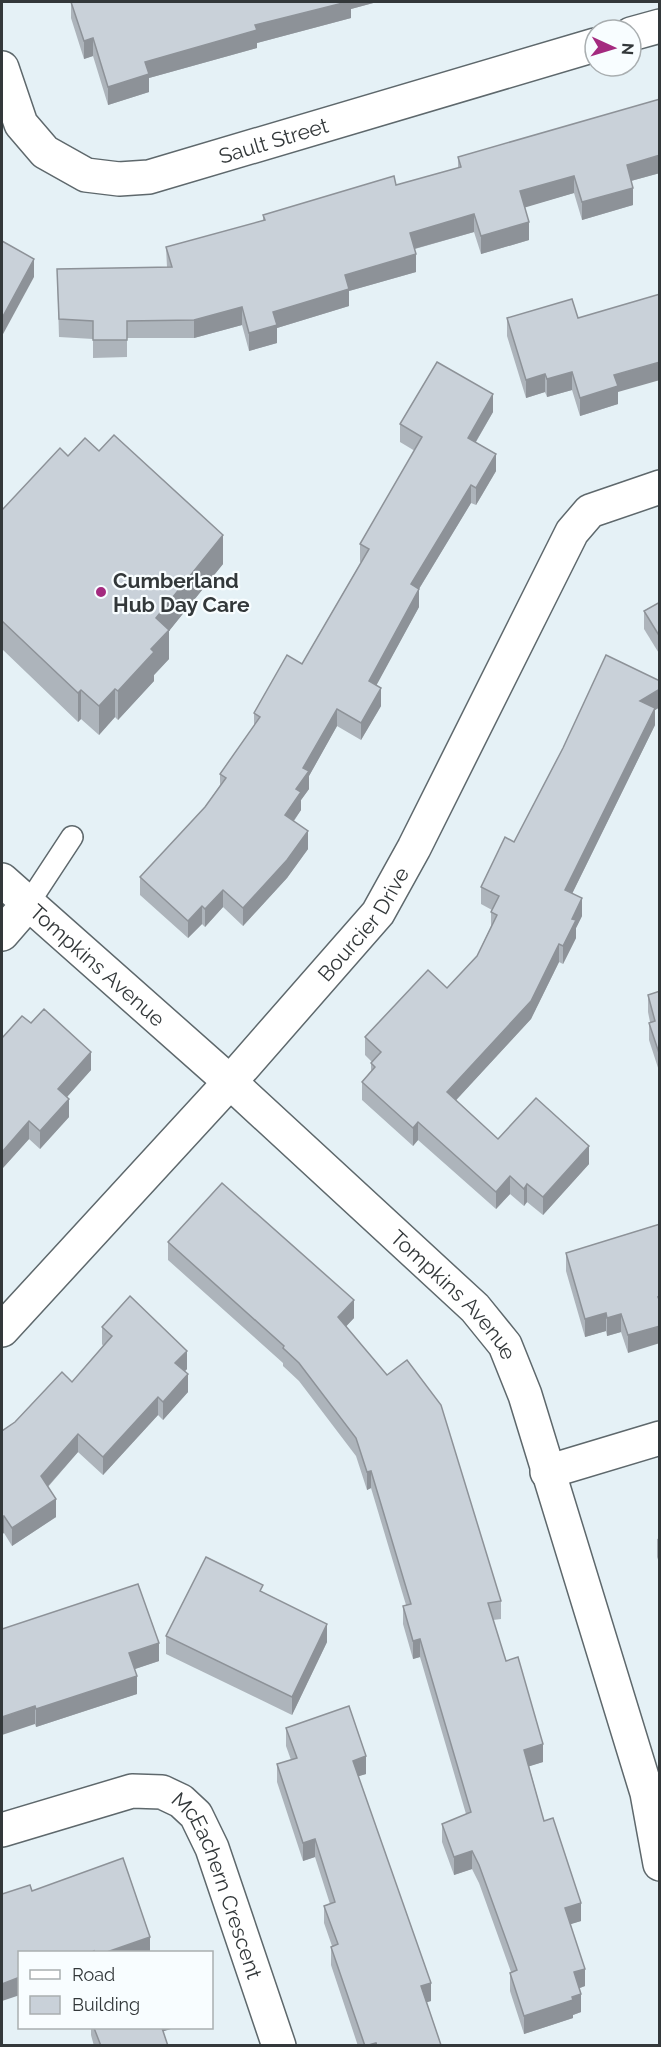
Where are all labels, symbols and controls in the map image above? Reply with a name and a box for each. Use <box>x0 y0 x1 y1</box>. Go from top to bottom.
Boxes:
north arrow <box>583 18 643 78</box>
text: N <box>618 42 637 56</box>
street label: Sault Street <box>216 112 331 168</box>
place label: Cumberland Hub Day Care <box>113 568 250 617</box>
marker: Cumberland Hub Day Care <box>94 585 108 599</box>
street label: Bourcier Drive <box>312 862 414 986</box>
street label: Tompkins Avenue <box>25 899 170 1031</box>
street label: Tompkins Avenue <box>386 1224 522 1363</box>
street label: McEachern Crescent <box>167 1787 268 1982</box>
legend <box>18 1951 213 2029</box>
text: Road <box>72 1964 115 1985</box>
text: Building <box>72 1994 140 2015</box>

